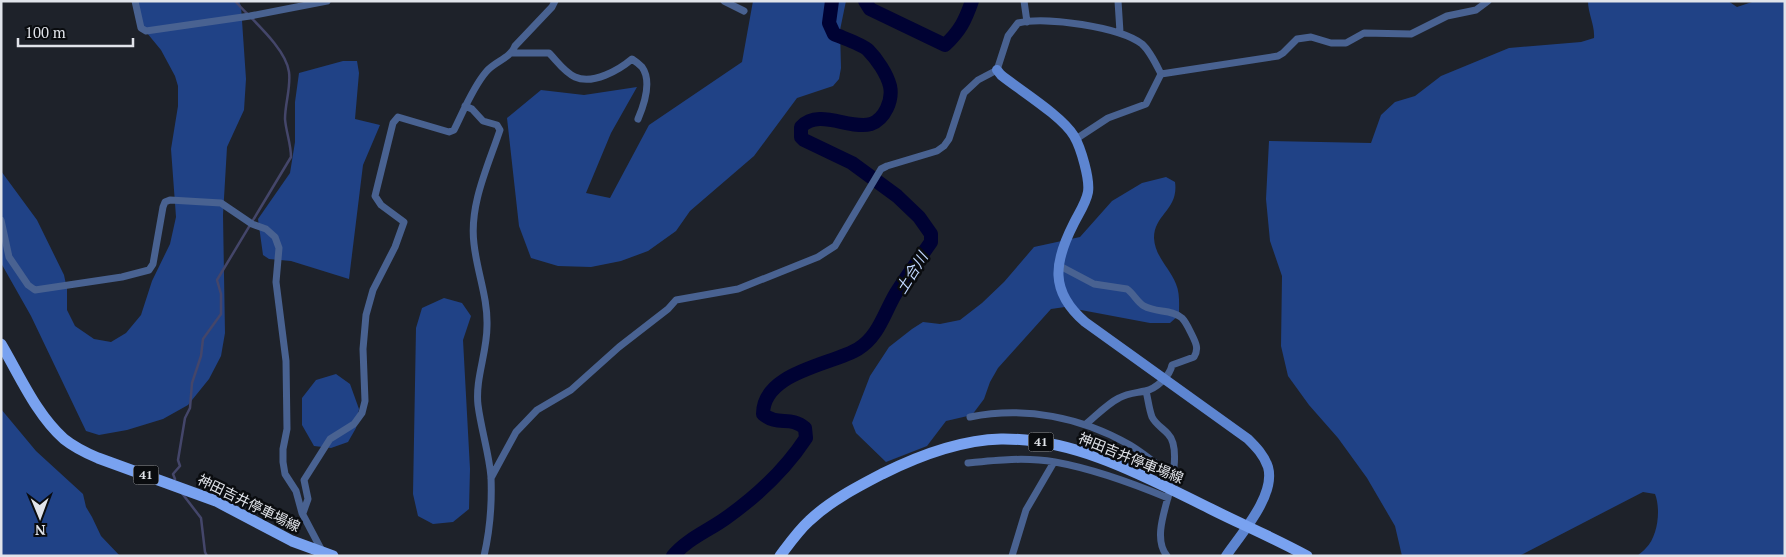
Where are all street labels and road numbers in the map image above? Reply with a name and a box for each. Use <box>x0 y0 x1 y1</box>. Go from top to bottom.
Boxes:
street label: 神田吉井停車場線 <box>1076 428 1187 487</box>
road number: 41 <box>1028 432 1054 452</box>
road number: 41 <box>134 466 158 484</box>
street label: 神田吉井停車場線 <box>195 469 304 536</box>

